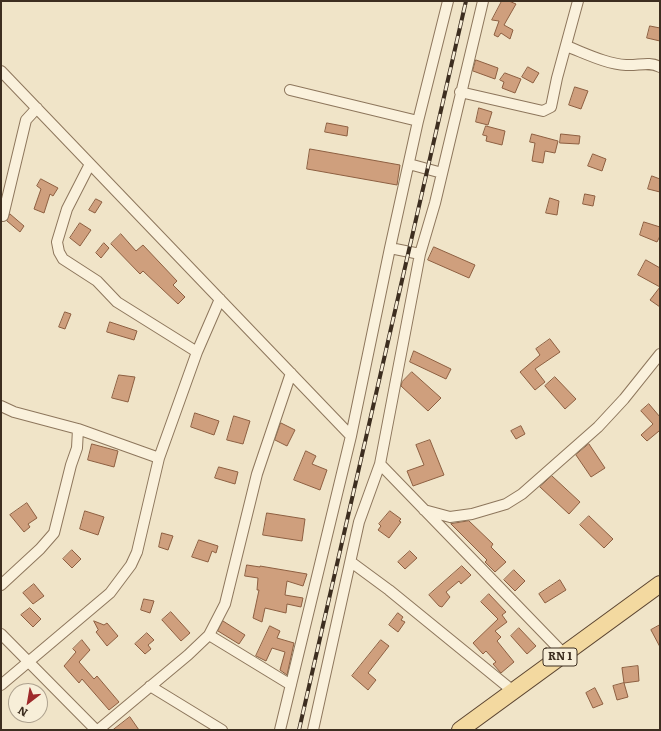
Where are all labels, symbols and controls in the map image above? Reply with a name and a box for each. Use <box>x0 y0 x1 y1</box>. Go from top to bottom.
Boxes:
road number: RN 1 <box>543 648 577 666</box>
north arrow <box>8 683 48 723</box>
text: N <box>14 703 30 722</box>

